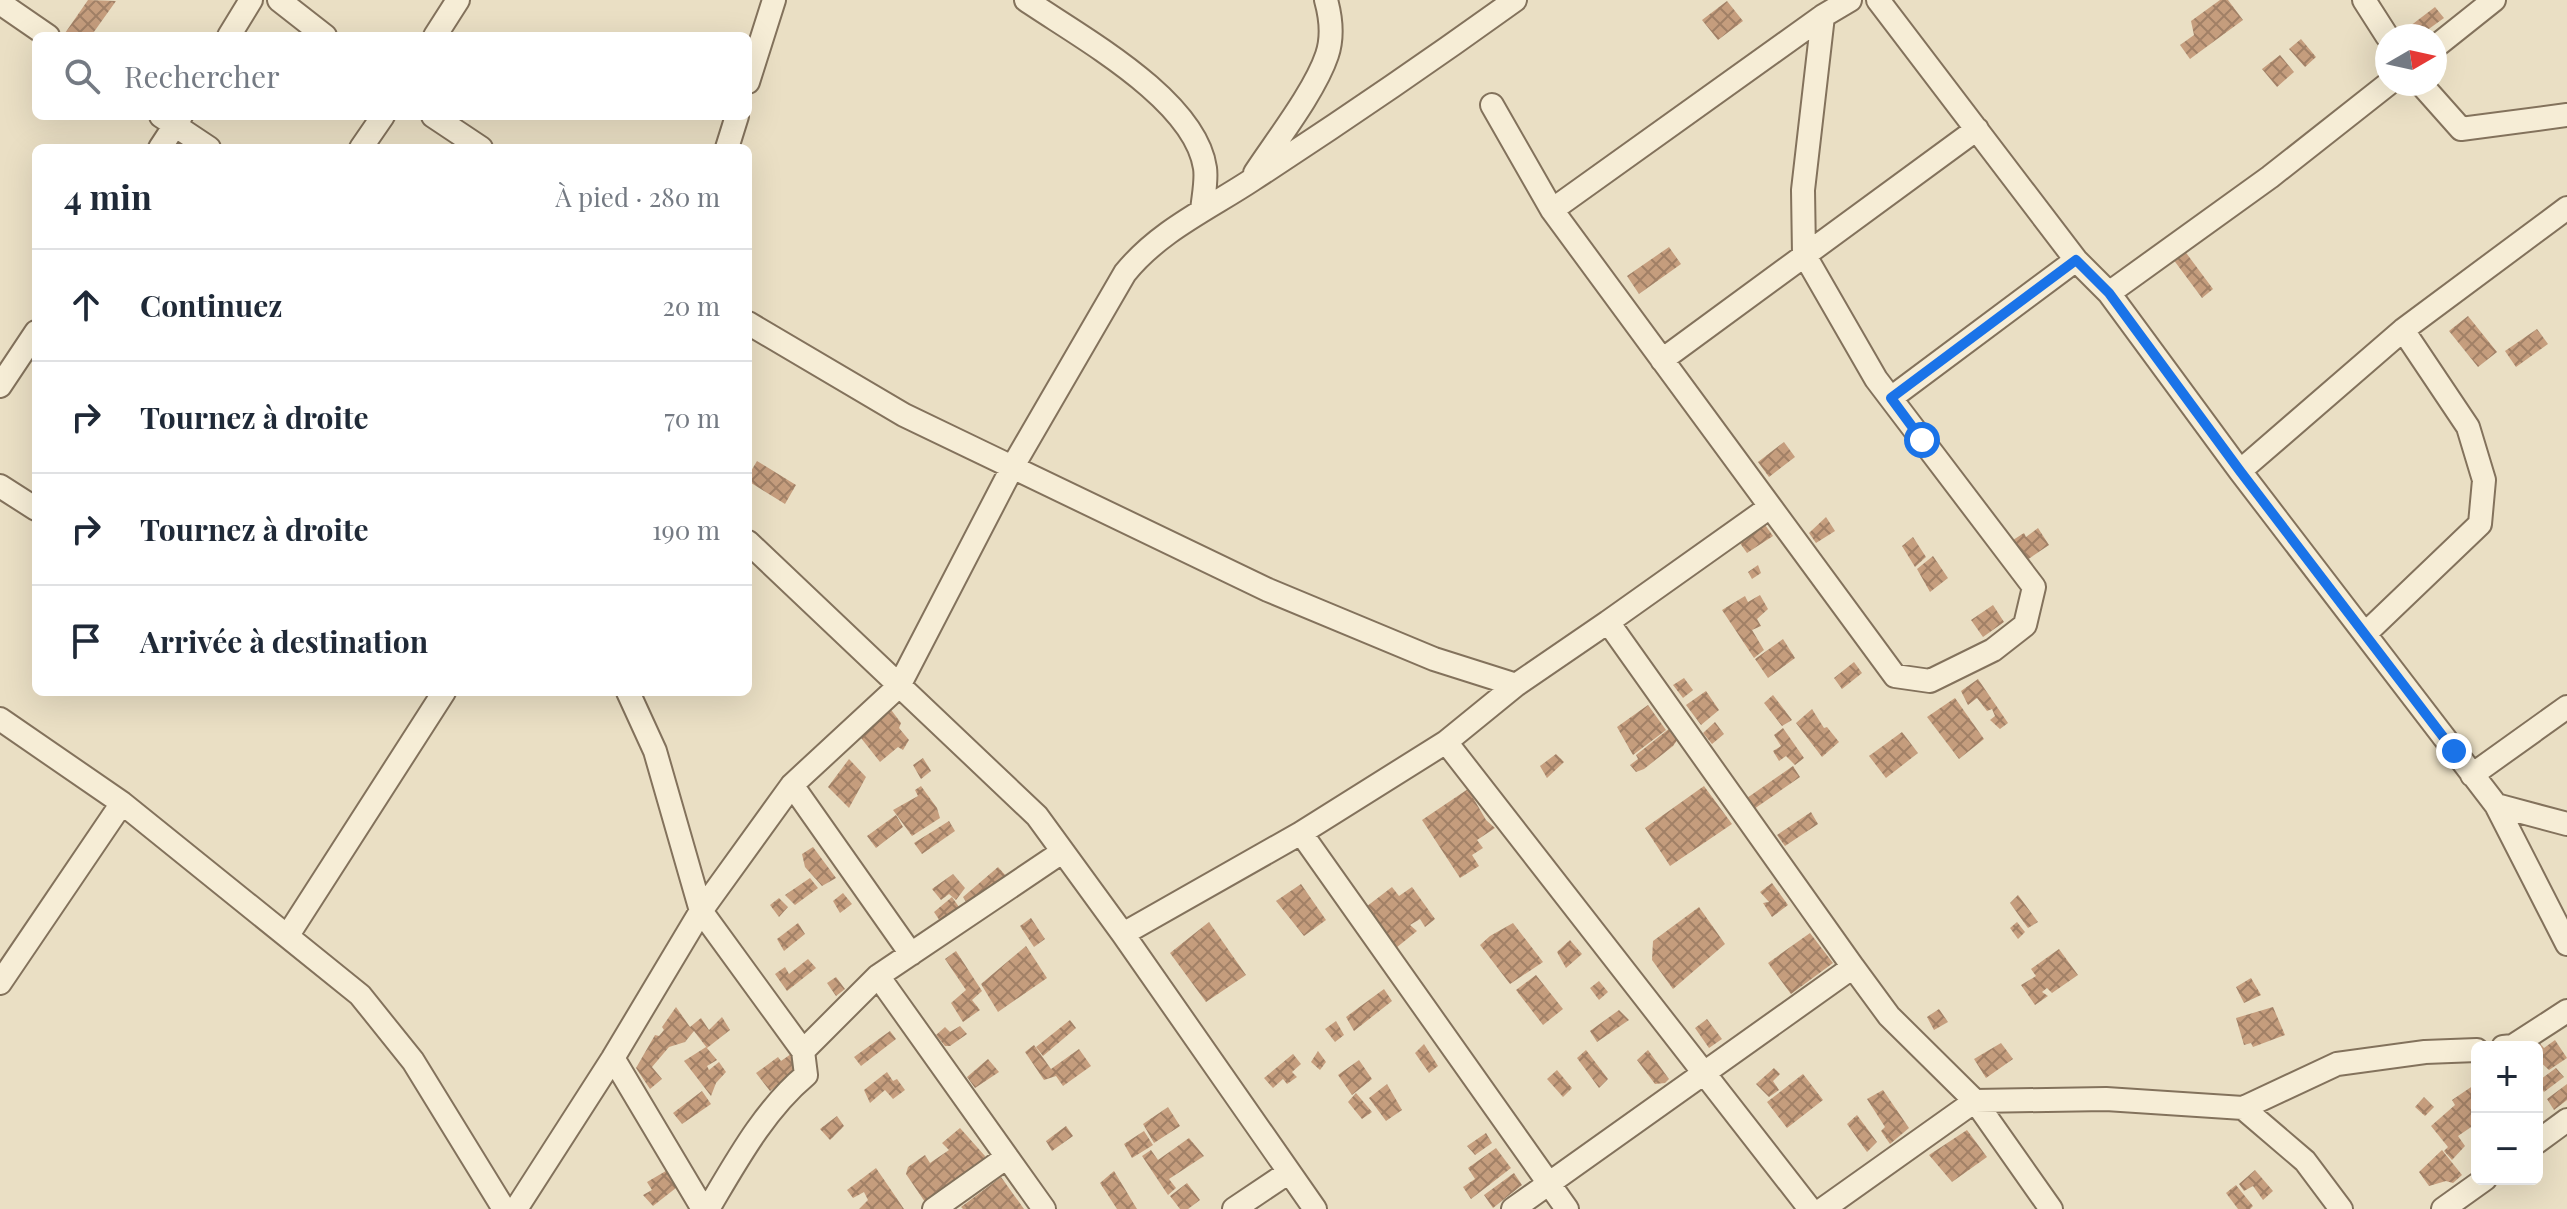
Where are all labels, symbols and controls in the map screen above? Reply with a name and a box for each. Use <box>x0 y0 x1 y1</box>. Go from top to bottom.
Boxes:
north arrow <box>2375 24 2447 96</box>
search box <box>32 32 752 120</box>
icon: search <box>60 54 104 98</box>
text: Rechercher <box>124 56 280 96</box>
text: 4 min <box>64 173 152 219</box>
text: À pied · 280 m <box>555 179 720 214</box>
icon: ahead <box>64 283 108 327</box>
text: Continuez <box>140 285 282 325</box>
text: 20 m <box>662 288 720 323</box>
icon: right <box>64 395 108 439</box>
text: Tournez à droite <box>140 397 369 437</box>
text: 70 m <box>664 400 720 435</box>
route start <box>1904 422 1940 458</box>
icon: right <box>64 507 108 551</box>
text: Tournez à droite <box>140 509 369 549</box>
text: 190 m <box>652 512 720 547</box>
icon: arrive <box>64 619 108 663</box>
text: Arrivée à destination <box>140 621 428 661</box>
route end <box>2436 733 2472 769</box>
map controls <box>2471 1041 2543 1185</box>
button: + <box>2471 1041 2543 1113</box>
button: − <box>2471 1113 2543 1185</box>

